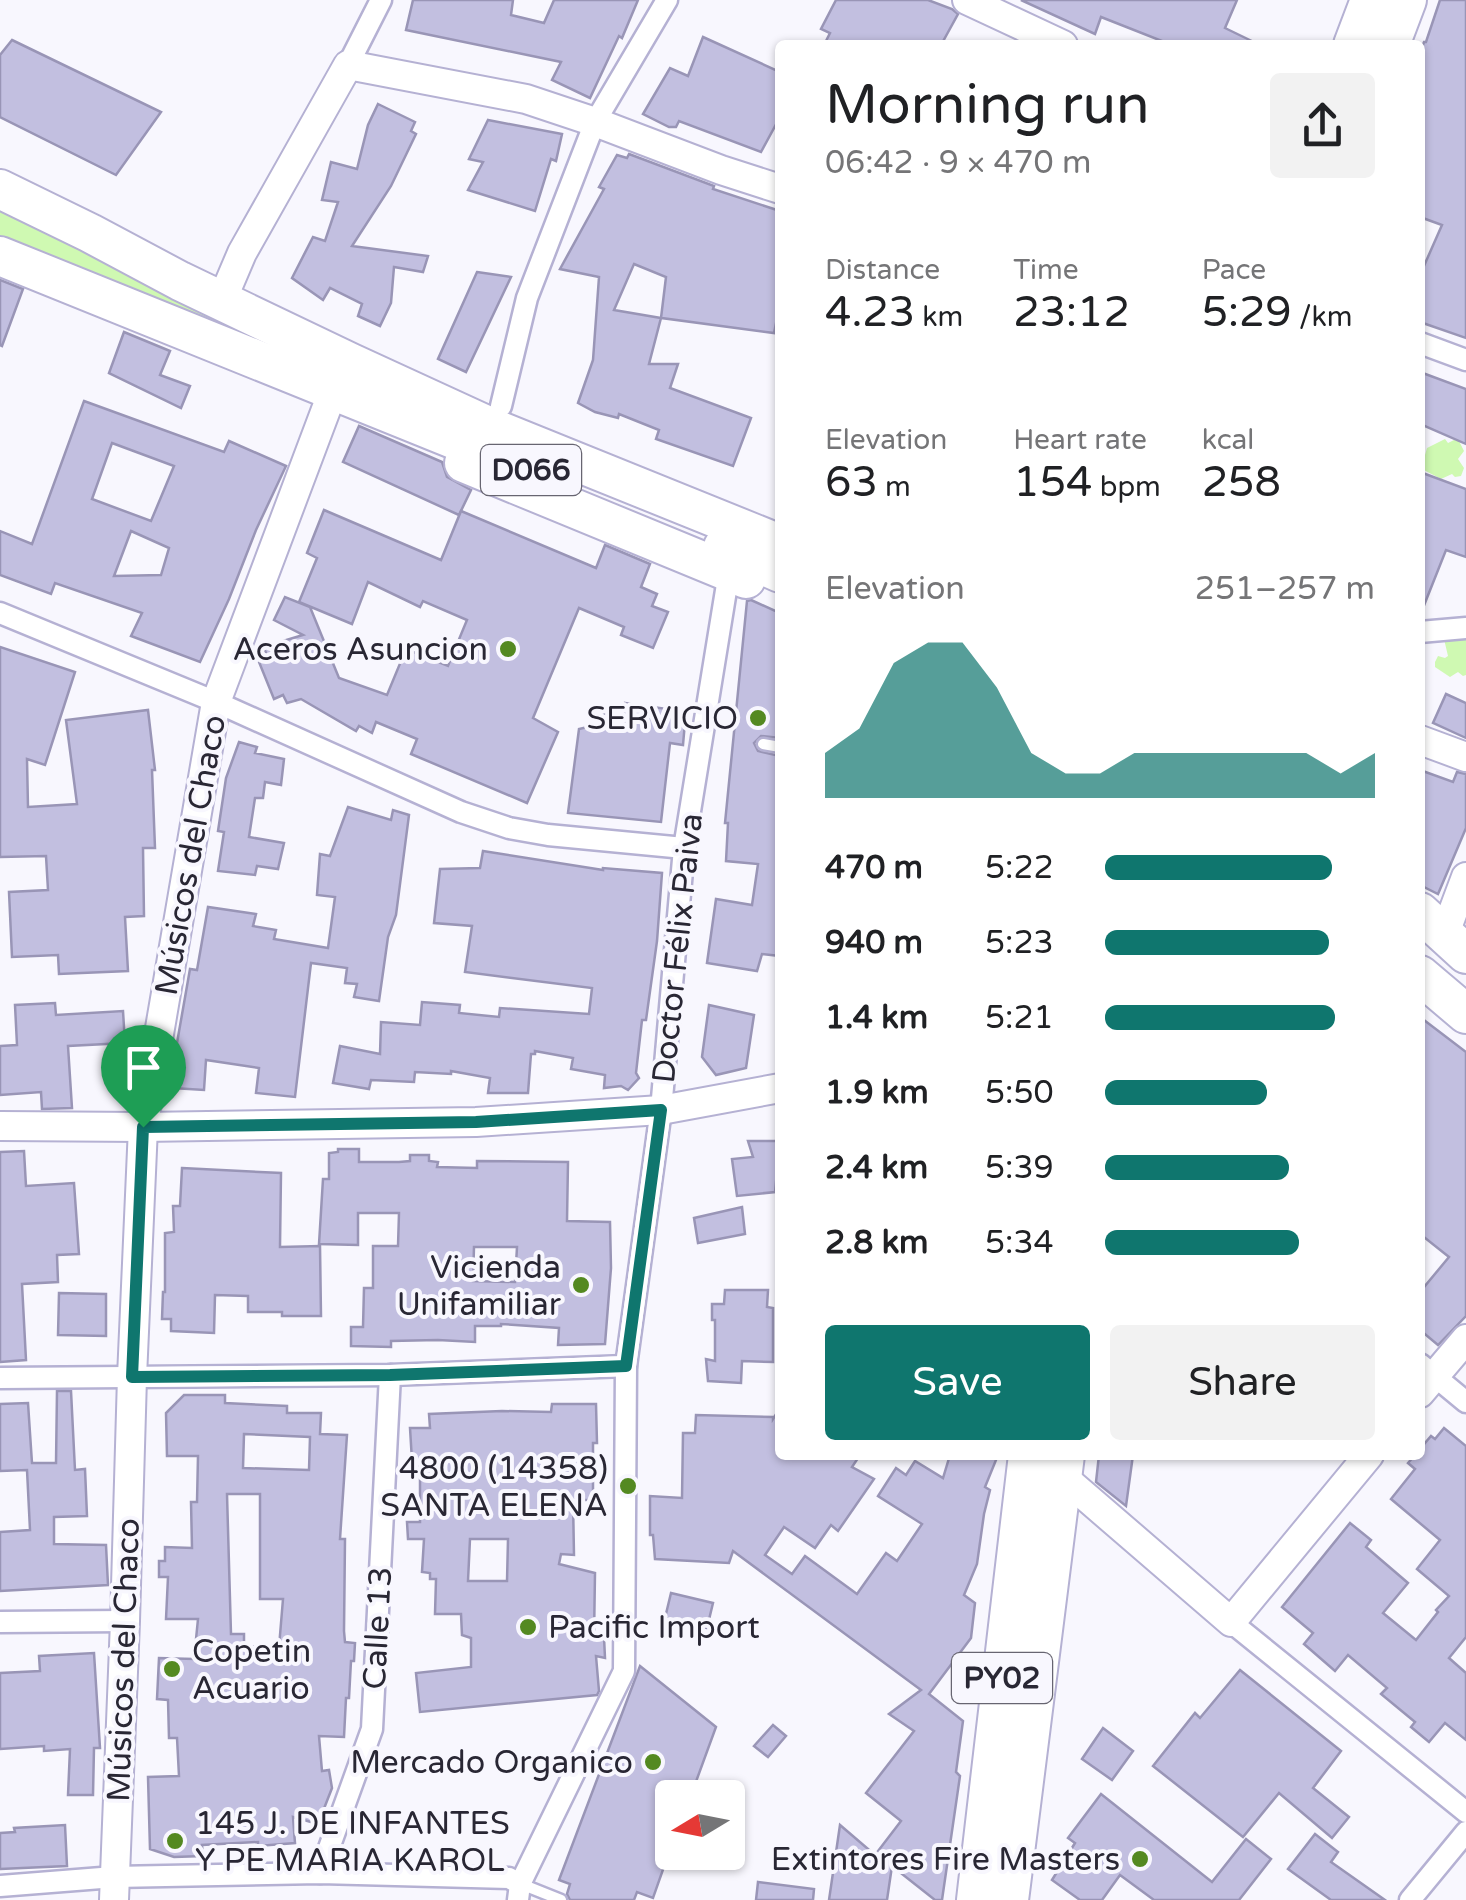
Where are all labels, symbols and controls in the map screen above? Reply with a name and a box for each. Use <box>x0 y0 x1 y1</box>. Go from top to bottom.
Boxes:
text: Morning run <box>825 73 1150 139</box>
button: share <box>1270 73 1375 178</box>
text: 06:42 · 9 × 470 m <box>825 144 1091 182</box>
text: Distance <box>825 253 940 287</box>
text: Time <box>1013 253 1079 287</box>
text: Pace <box>1202 253 1266 287</box>
text: 4.23 <box>825 287 915 338</box>
text: 23:12 <box>1013 287 1130 338</box>
text: 5:29 <box>1202 287 1292 338</box>
text: km <box>915 300 963 334</box>
text: /km <box>1292 300 1352 334</box>
text: Elevation <box>825 423 947 457</box>
text: Heart rate <box>1013 423 1147 457</box>
text: kcal <box>1202 423 1254 457</box>
road number: D066 <box>481 445 581 495</box>
text: 63 <box>825 457 878 508</box>
text: 154 <box>1013 457 1092 508</box>
text: 258 <box>1202 457 1281 508</box>
text: m <box>878 470 911 504</box>
text: bpm <box>1092 470 1161 504</box>
text: Elevation <box>825 570 965 608</box>
text: 251–257 m <box>1195 570 1375 608</box>
place label: Aceros Asuncion <box>232 631 488 669</box>
marker: Aceros Asuncion <box>497 638 519 660</box>
place label: SERVICIO <box>586 700 738 738</box>
marker: SERVICIO <box>747 707 769 729</box>
street label: Músicos del Chaco <box>148 712 234 998</box>
street label: Doctor Félix Paiva <box>645 811 711 1085</box>
text: 470 m <box>825 849 923 887</box>
text: 5:22 <box>985 849 1054 887</box>
text: 940 m <box>825 924 923 962</box>
text: 5:23 <box>985 924 1054 962</box>
text: 1.4 km <box>825 999 928 1037</box>
text: 5:21 <box>985 999 1054 1037</box>
pin <box>101 1025 186 1128</box>
icon: arrive <box>116 1040 171 1095</box>
text: 1.9 km <box>825 1074 929 1112</box>
text: 5:50 <box>985 1074 1054 1112</box>
text: 2.4 km <box>825 1149 928 1187</box>
text: 5:39 <box>985 1149 1054 1187</box>
text: 2.8 km <box>825 1224 929 1262</box>
text: 5:34 <box>985 1224 1054 1262</box>
place label: Vicienda Unifamiliar <box>397 1249 562 1324</box>
marker: Vicienda Unifamiliar <box>570 1274 592 1296</box>
button: Save <box>825 1325 1090 1440</box>
button: Share <box>1110 1325 1375 1440</box>
place label: 4800 (14358) SANTA ELENA <box>380 1450 608 1525</box>
marker: 4800 (14358) SANTA ELENA <box>617 1475 639 1497</box>
street label: Músicos del Chaco <box>100 1517 148 1803</box>
street label: Calle 13 <box>356 1566 400 1690</box>
place label: Pacific Import <box>548 1609 760 1647</box>
marker: Pacific Import <box>517 1616 539 1638</box>
place label: Copetin Acuario <box>192 1633 311 1708</box>
road number: PY02 <box>952 1653 1052 1703</box>
marker: Copetin Acuario <box>161 1658 183 1680</box>
place label: Mercado Organico <box>350 1744 633 1782</box>
marker: Mercado Organico <box>642 1751 664 1773</box>
north arrow <box>655 1780 745 1870</box>
map controls <box>655 1780 745 1870</box>
place label: 145 J. DE INFANTES Y PE MARIA KAROL <box>195 1805 510 1880</box>
marker: 145 J. DE INFANTES Y PE MARIA KAROL <box>164 1830 186 1852</box>
place label: Extintores Fire Masters <box>771 1841 1120 1879</box>
marker: Extintores Fire Masters <box>1129 1848 1151 1870</box>

